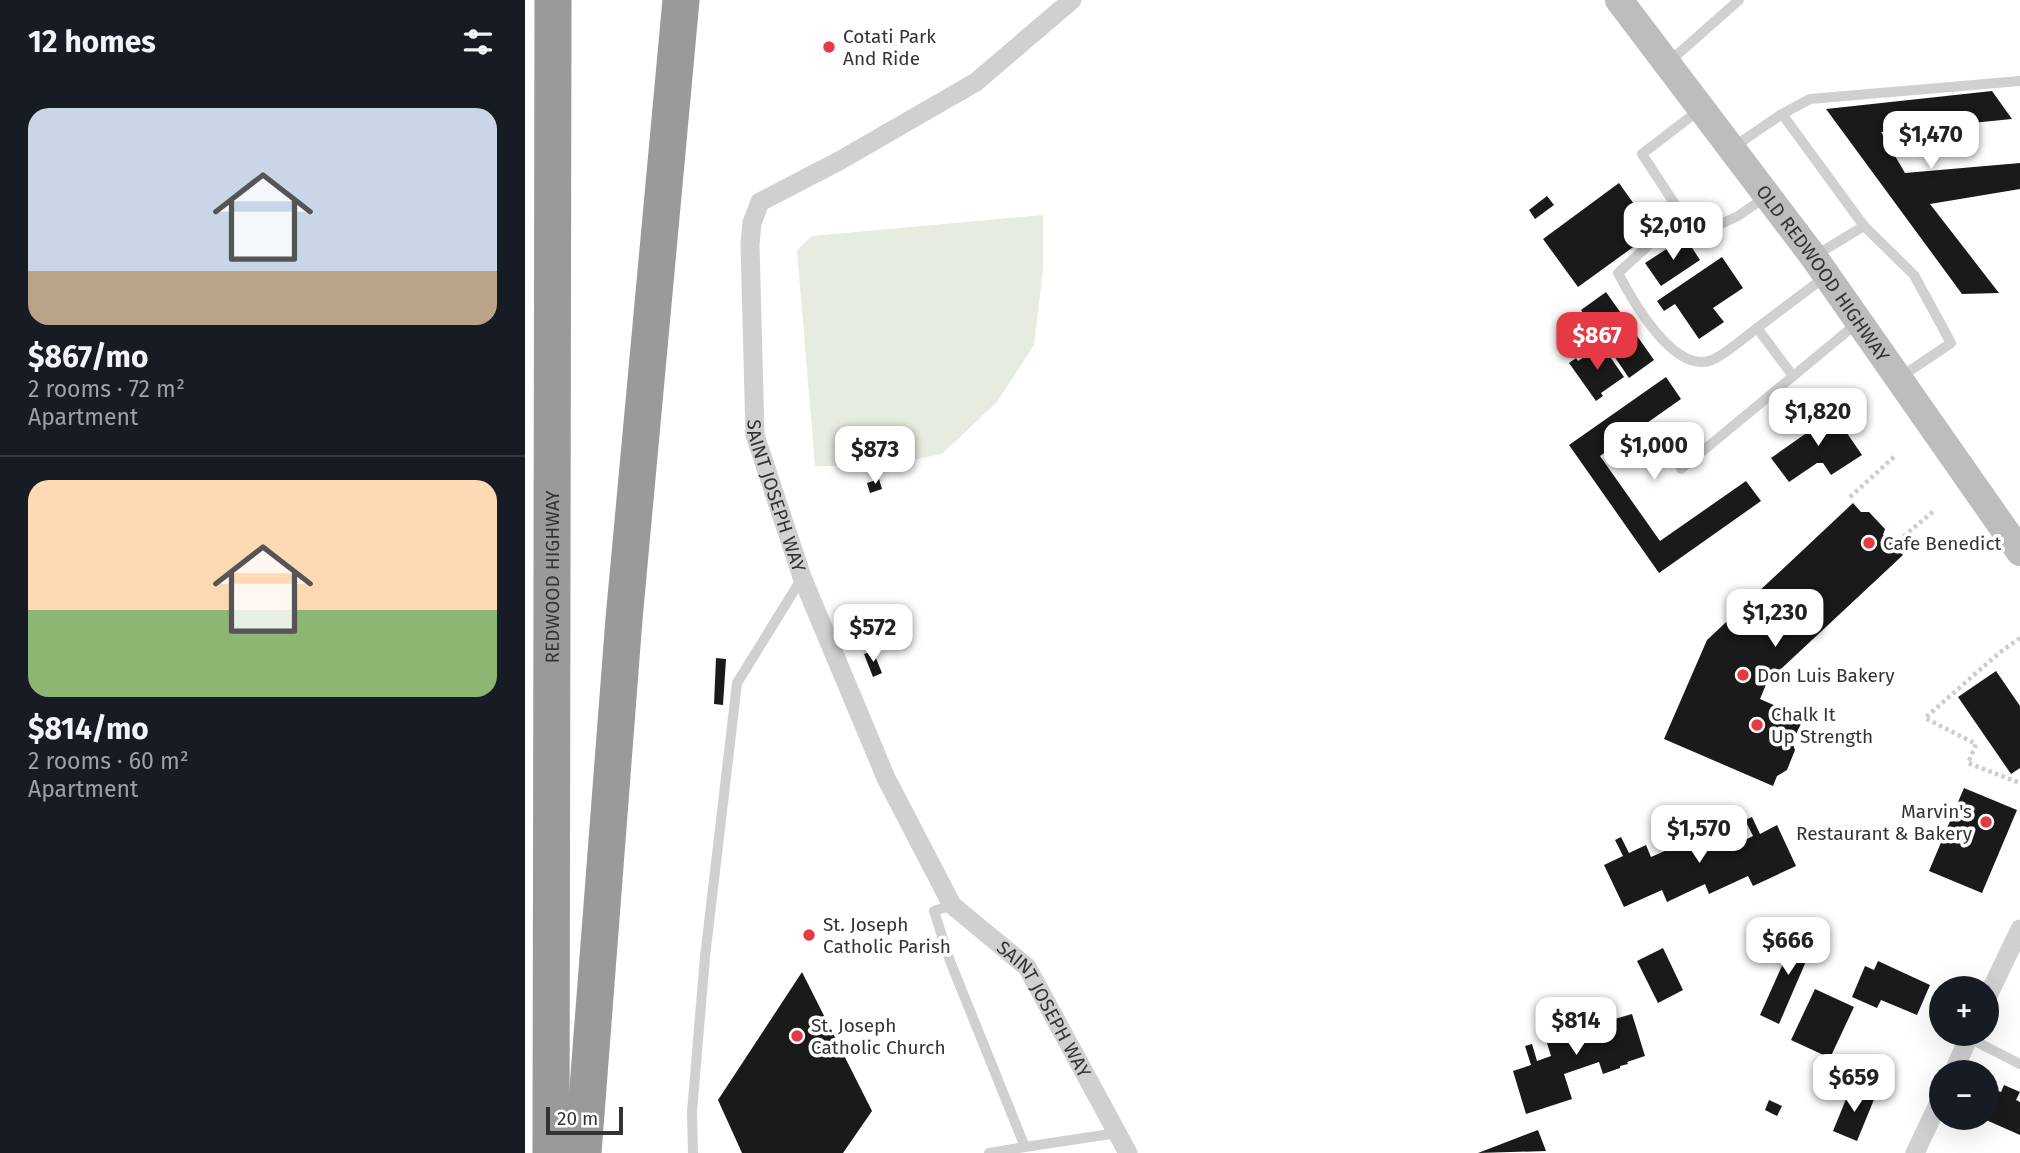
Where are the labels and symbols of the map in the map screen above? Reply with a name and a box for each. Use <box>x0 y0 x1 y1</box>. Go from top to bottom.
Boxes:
place label: Cotati Park And Ride <box>843 25 936 70</box>
marker: Cotati Park And Ride <box>821 39 837 55</box>
pin: $1,470 <box>1874 111 1988 171</box>
street label: OLD REDWOOD HIGHWAY <box>1751 180 1895 367</box>
pin: $2,010 <box>1616 202 1730 262</box>
pin: $867 <box>1556 312 1638 372</box>
pin: $1,820 <box>1761 388 1875 448</box>
street label: SAINT JOSEPH WAY <box>742 419 811 576</box>
pin: $1,000 <box>1597 422 1711 482</box>
pin: $873 <box>834 426 916 486</box>
street label: REDWOOD HIGHWAY <box>541 490 564 663</box>
place label: Cafe Benedict <box>1883 532 2002 555</box>
marker: Cafe Benedict <box>1861 535 1877 551</box>
pin: $1,230 <box>1718 590 1832 649</box>
pin: $572 <box>832 604 914 664</box>
place label: Don Luis Bakery <box>1757 664 1895 687</box>
marker: Don Luis Bakery <box>1735 667 1751 683</box>
place label: Chalk It Up Strength <box>1771 703 1873 748</box>
marker: Chalk It Up Strength <box>1749 717 1765 733</box>
place label: Marvin's Restaurant & Bakery <box>1796 800 1973 845</box>
pin: $1,570 <box>1642 806 1756 865</box>
marker: Marvin's Restaurant & Bakery <box>1978 814 1994 830</box>
place label: St. Joseph Catholic Parish <box>823 913 951 958</box>
pin: $666 <box>1747 918 1829 977</box>
marker: St. Joseph Catholic Parish <box>801 927 817 943</box>
street label: SAINT JOSEPH WAY <box>992 936 1096 1082</box>
pin: $814 <box>1535 998 1617 1057</box>
place label: St. Joseph Catholic Church <box>811 1014 946 1059</box>
marker: St. Joseph Catholic Church <box>789 1028 805 1044</box>
pin: $659 <box>1813 1054 1895 1114</box>
scale bar <box>546 1104 623 1136</box>

